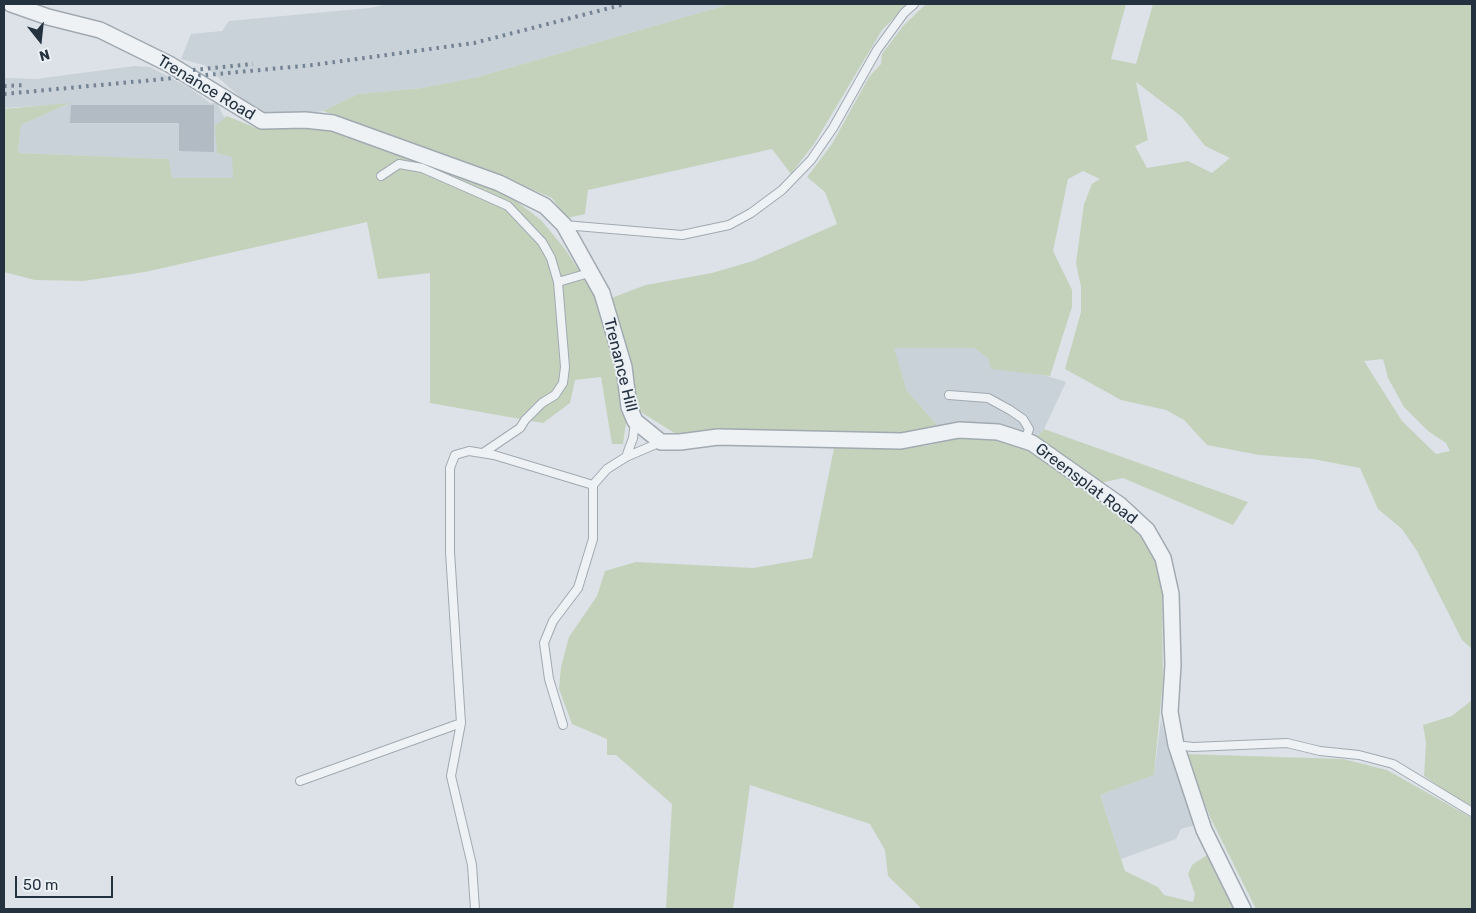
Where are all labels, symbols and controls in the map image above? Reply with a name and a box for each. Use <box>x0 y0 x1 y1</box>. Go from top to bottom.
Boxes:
north arrow <box>15 15 65 65</box>
text: N <box>37 45 51 64</box>
street label: Trenance Road <box>154 51 258 125</box>
street label: Trenance Hill <box>599 316 641 414</box>
street label: Greensplat Road <box>1031 439 1141 529</box>
scale bar <box>18 866 115 898</box>
text: 50 m <box>23 876 58 894</box>

